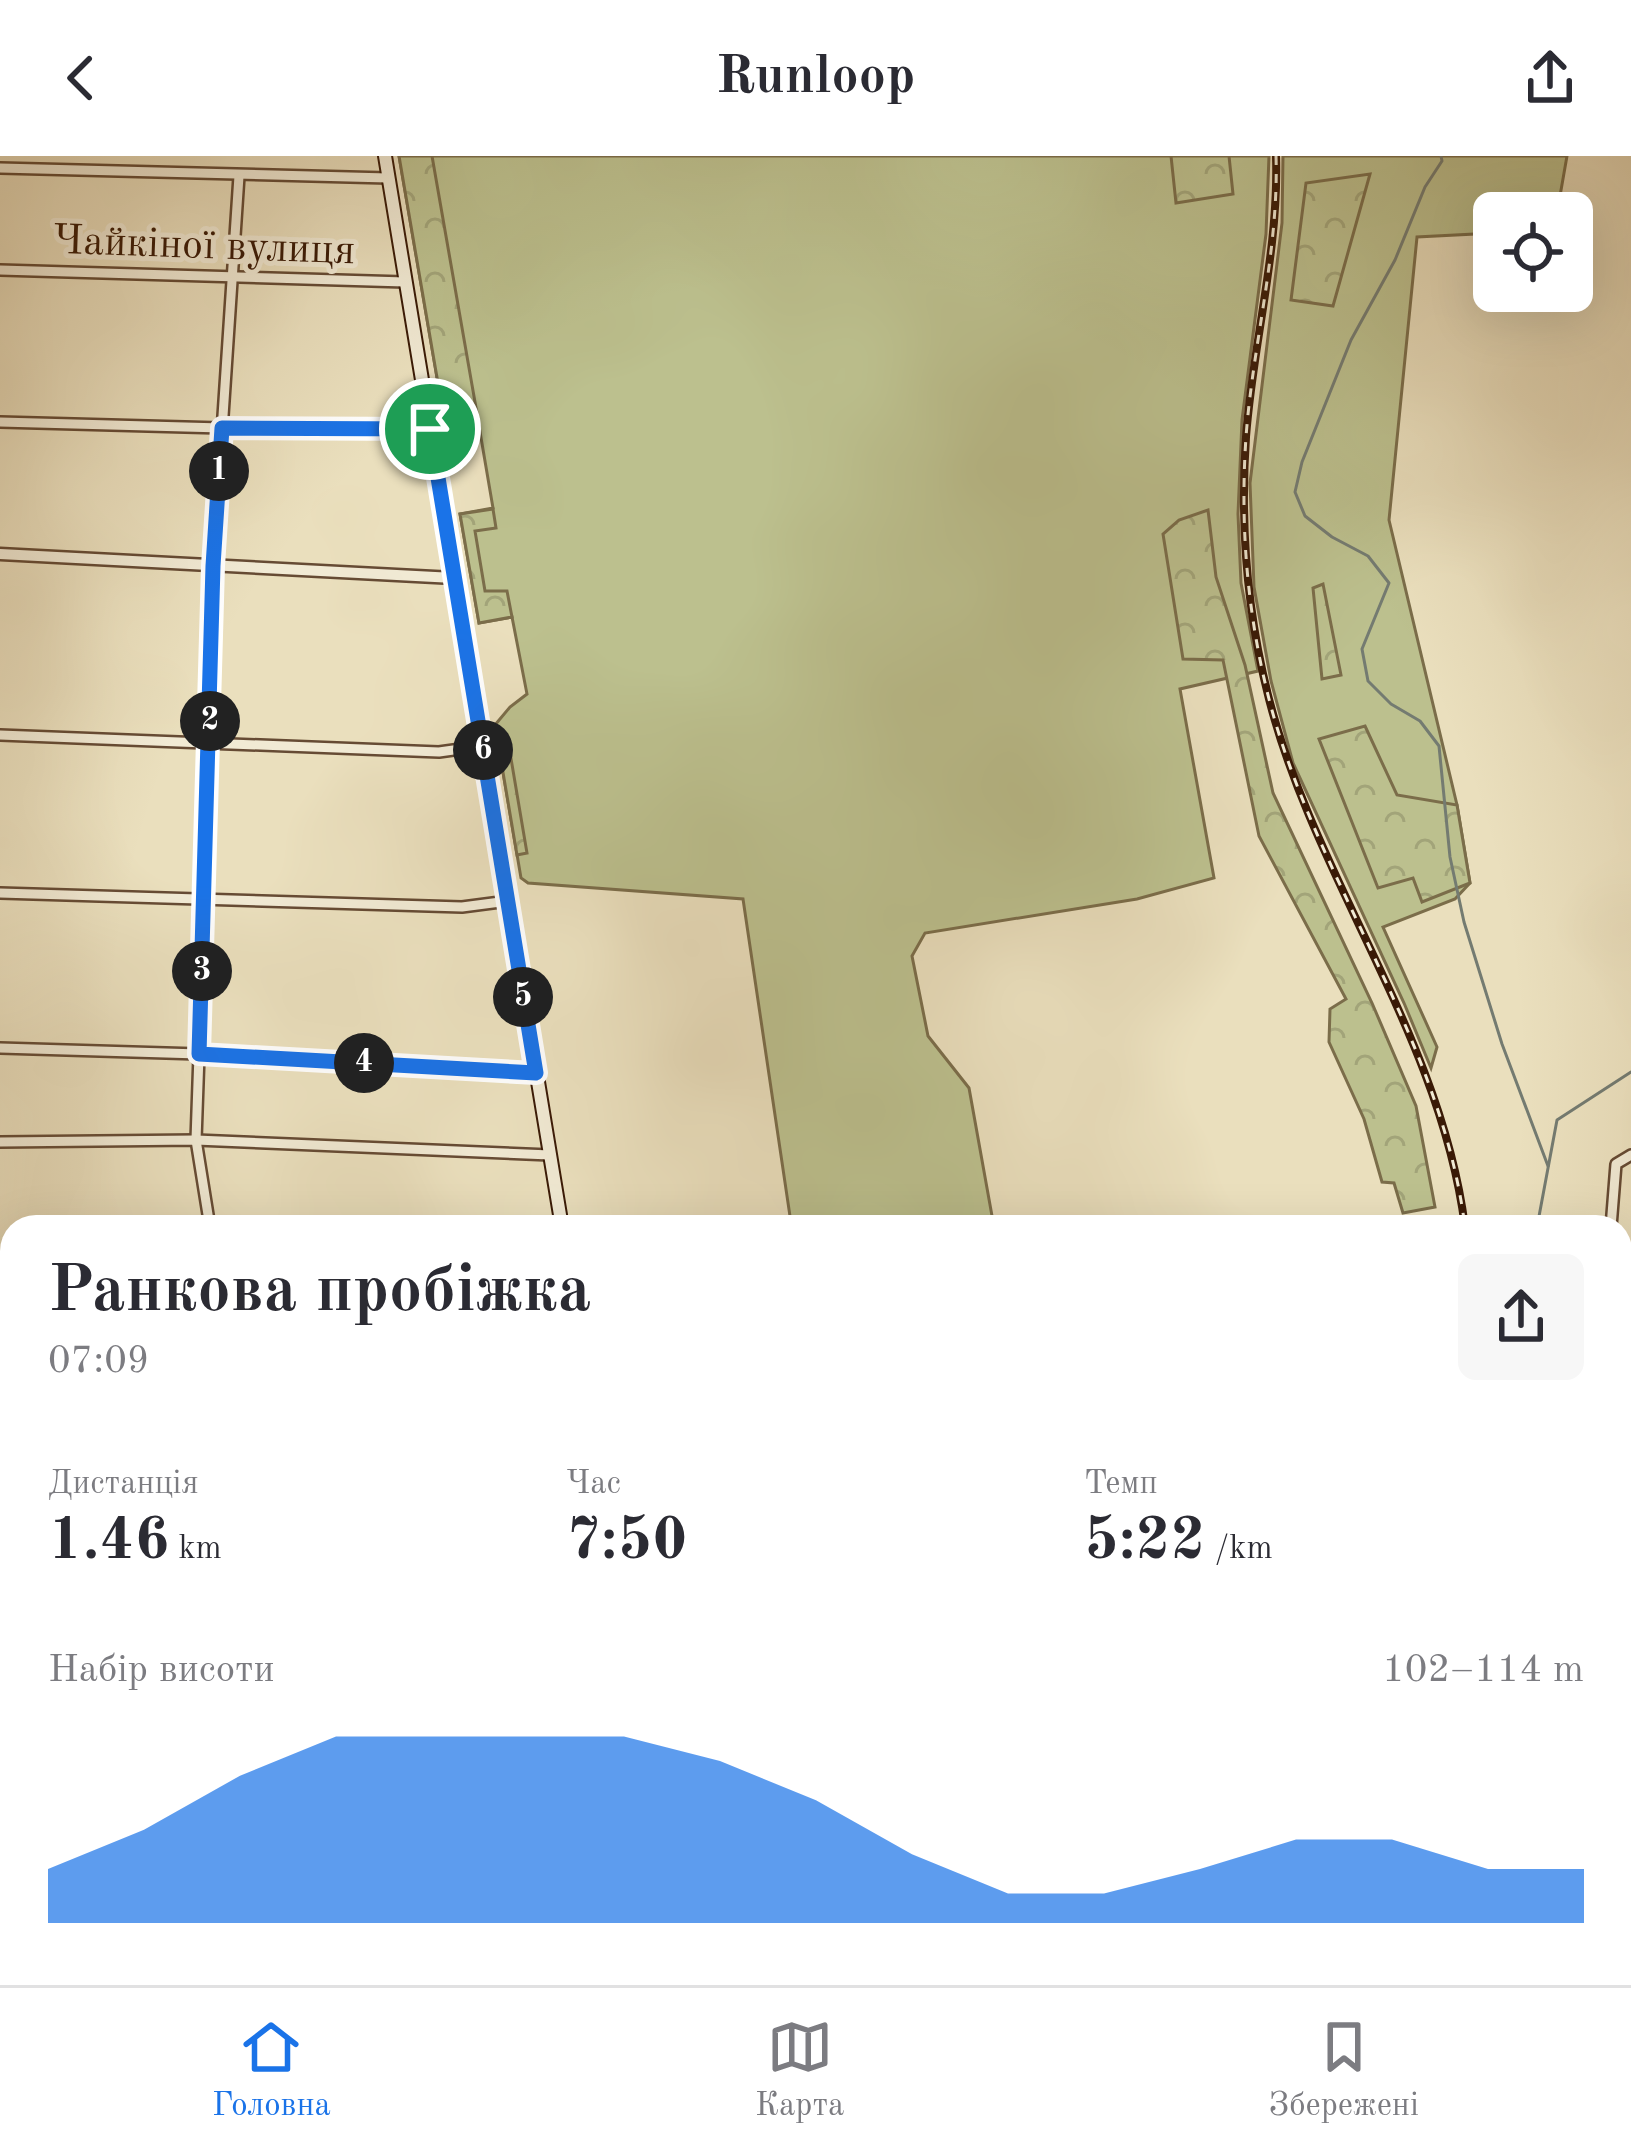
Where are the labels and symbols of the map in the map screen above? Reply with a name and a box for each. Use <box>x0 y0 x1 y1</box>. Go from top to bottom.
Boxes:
street label: Чайкіної вулиця <box>52 221 356 273</box>
pin <box>379 378 481 480</box>
pin: 1 <box>189 441 249 501</box>
pin: 2 <box>180 691 240 751</box>
pin: 6 <box>453 720 513 780</box>
pin: 3 <box>172 941 232 1001</box>
pin: 5 <box>493 967 553 1027</box>
pin: 4 <box>334 1033 394 1093</box>

